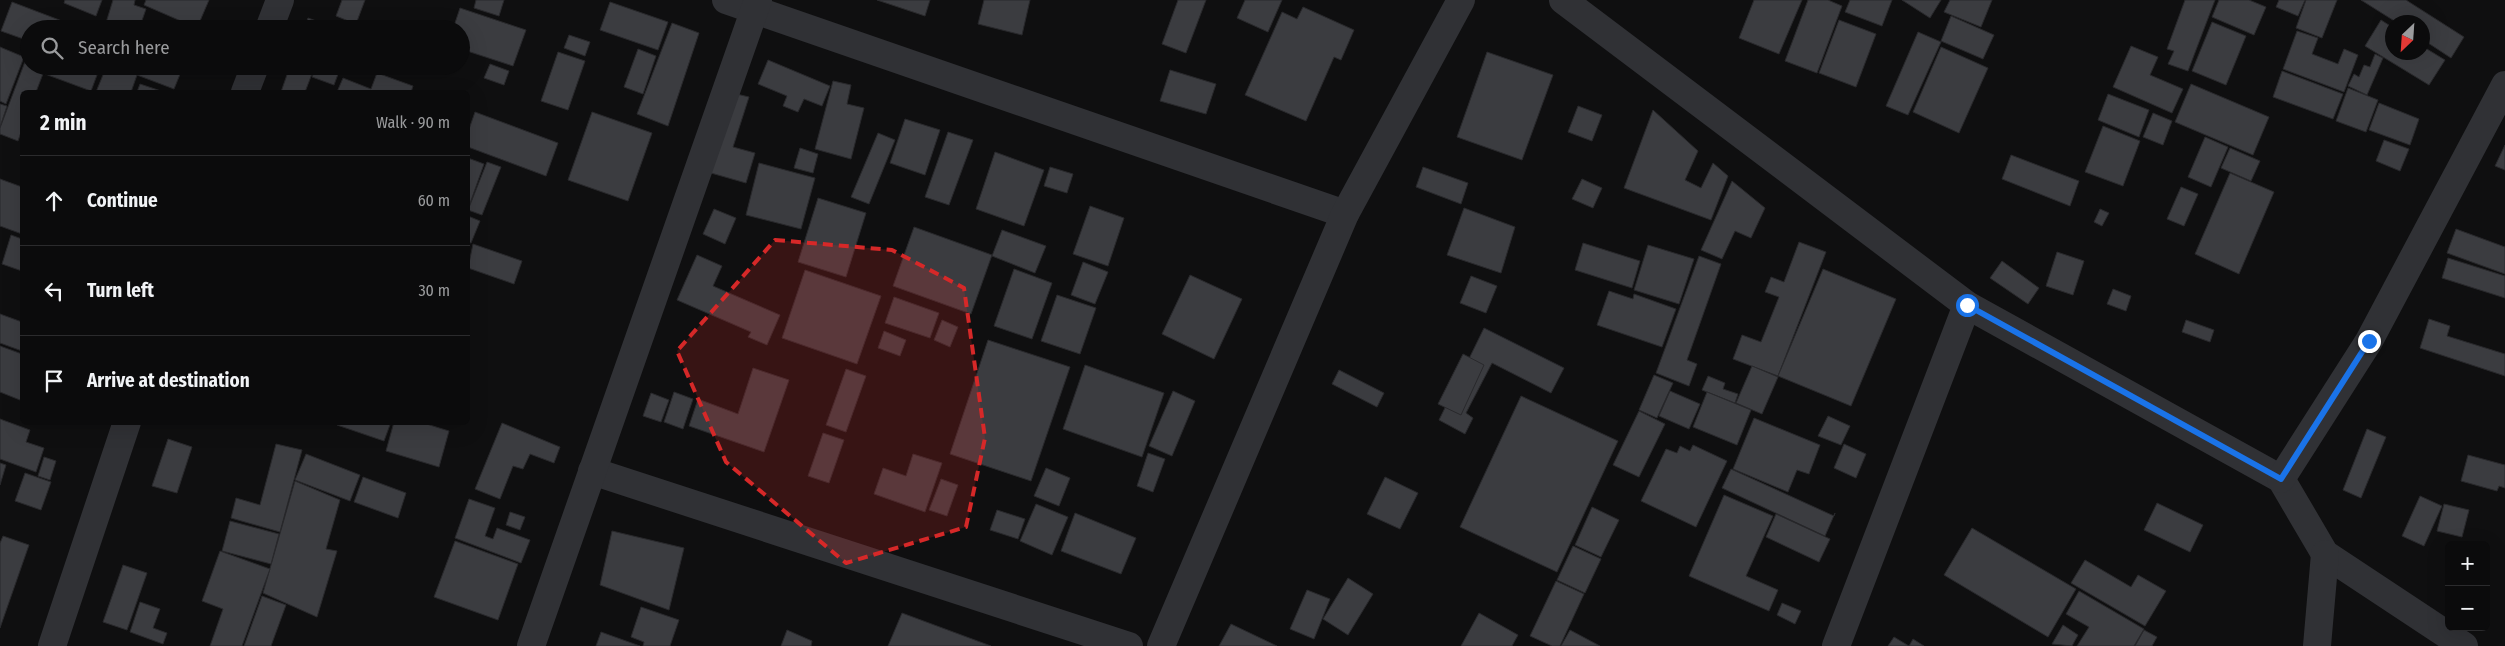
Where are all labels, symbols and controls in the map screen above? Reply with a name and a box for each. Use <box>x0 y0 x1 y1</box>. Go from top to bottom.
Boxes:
north arrow <box>2385 15 2430 60</box>
search box <box>20 20 470 75</box>
icon: search <box>38 34 66 62</box>
text: Search here <box>78 36 170 59</box>
text: 2 min <box>40 110 87 136</box>
text: Walk · 90 m <box>376 113 450 132</box>
icon: ahead <box>40 187 68 215</box>
text: Continue <box>87 189 158 212</box>
text: 60 m <box>418 191 450 210</box>
icon: left <box>40 277 68 305</box>
text: Turn left <box>87 279 154 302</box>
text: 30 m <box>418 281 450 300</box>
route start <box>1956 294 1979 317</box>
route end <box>2358 330 2381 353</box>
icon: arrive <box>40 367 68 395</box>
text: Arrive at destination <box>87 369 250 392</box>
map controls <box>2445 541 2490 631</box>
button: + <box>2445 541 2490 586</box>
button: − <box>2445 586 2490 631</box>

